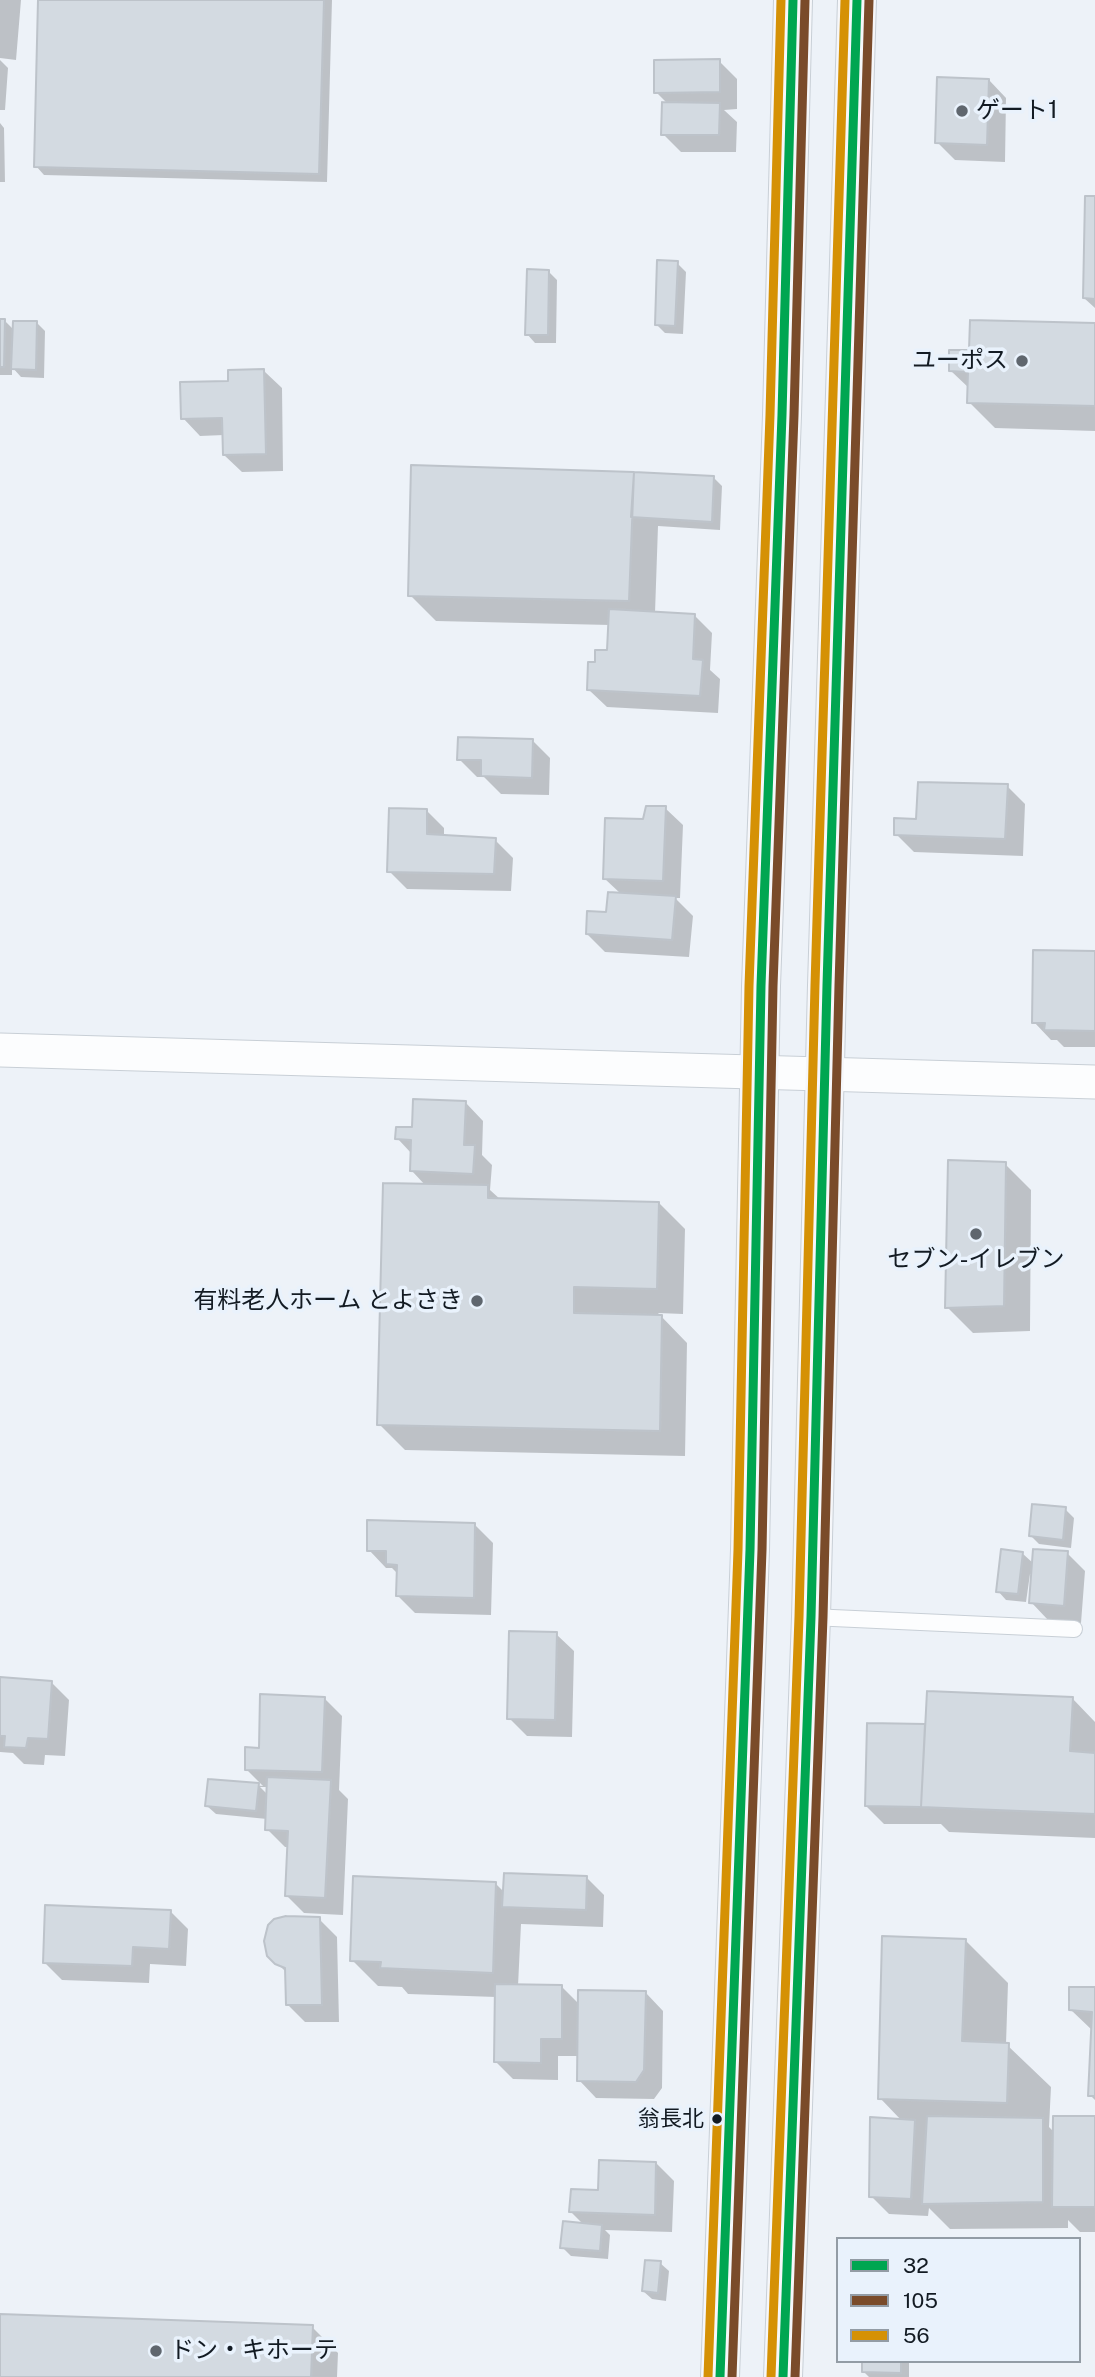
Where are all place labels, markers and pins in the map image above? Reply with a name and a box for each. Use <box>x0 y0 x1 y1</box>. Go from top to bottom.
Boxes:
place label: ゲート1 <box>976 97 1058 125</box>
marker: ゲート1 <box>954 103 970 119</box>
place label: ユーポス <box>912 347 1008 375</box>
marker: ユーポス <box>1014 353 1030 369</box>
marker: セブン-イレブン <box>968 1226 984 1242</box>
place label: セブン-イレブン <box>887 1246 1065 1274</box>
place label: 有料老人ホーム とよさき <box>193 1287 463 1315</box>
marker: 有料老人ホーム とよさき <box>469 1293 485 1309</box>
place label: 翁長北 <box>638 2106 704 2132</box>
marker: 翁長北 <box>710 2112 724 2126</box>
place label: ドン・キホーテ <box>170 2337 338 2365</box>
marker: ドン・キホーテ <box>148 2343 164 2359</box>

